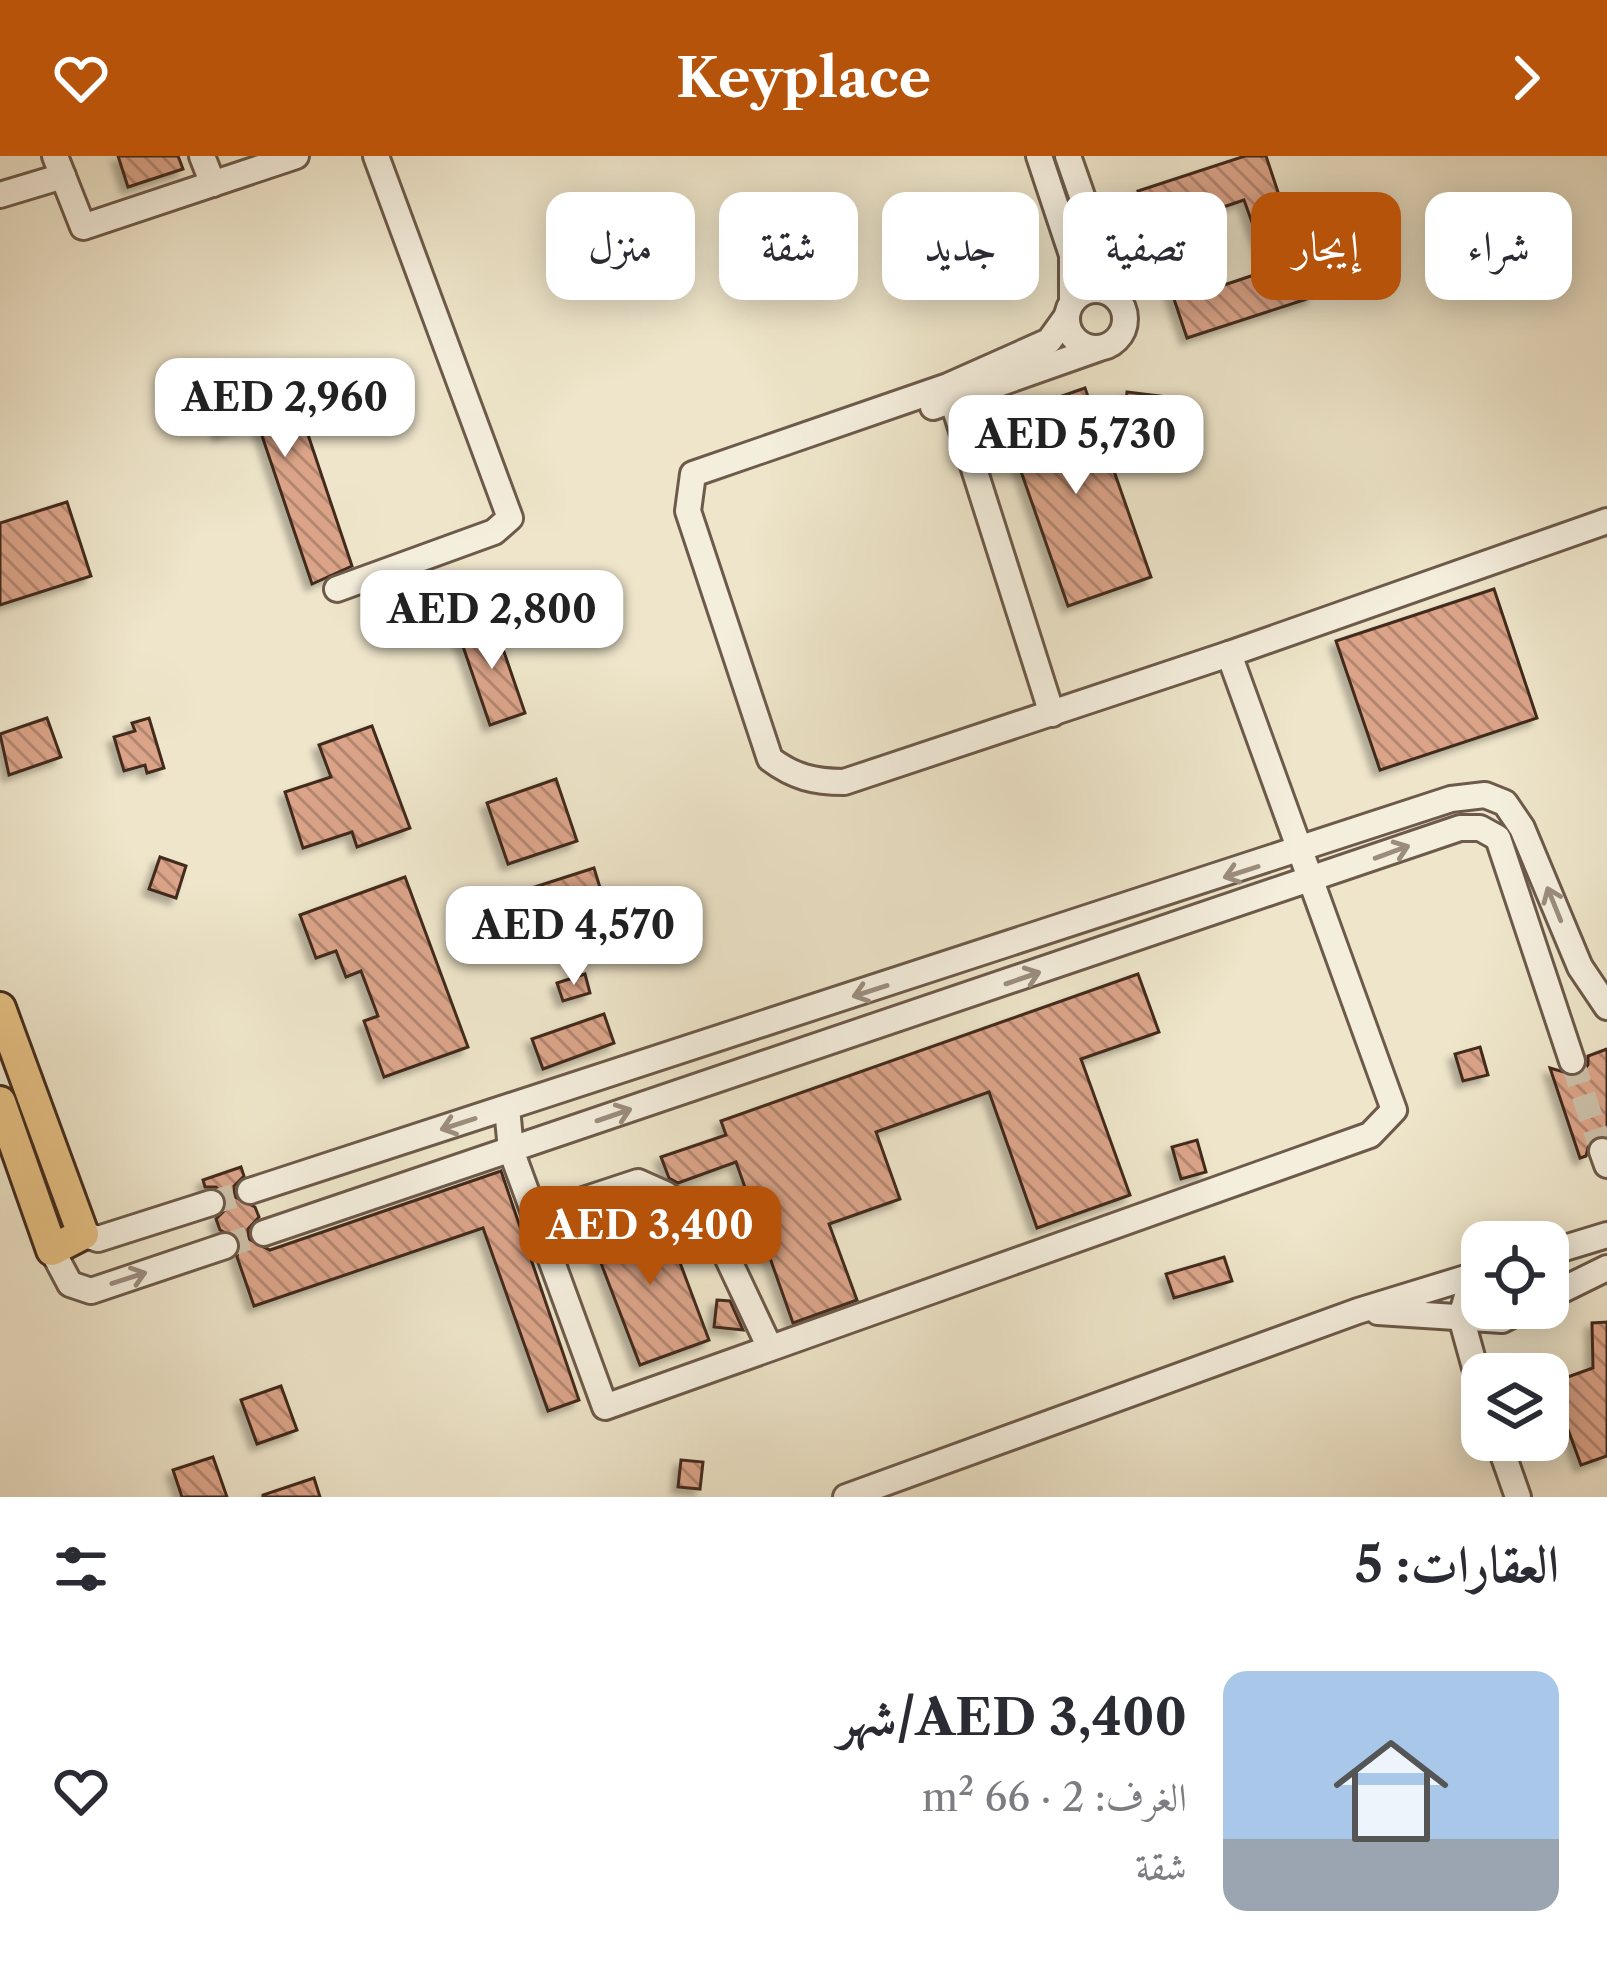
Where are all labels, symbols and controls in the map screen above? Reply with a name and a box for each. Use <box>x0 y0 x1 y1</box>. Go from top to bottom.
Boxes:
icon: heart <box>48 45 114 111</box>
text: Keyplace <box>676 45 931 111</box>
icon: forward <box>1493 45 1559 111</box>
chip: منزل <box>546 192 695 300</box>
chip: شقة <box>719 192 858 300</box>
chip: جديد <box>882 192 1039 300</box>
chip: تصفية <box>1063 192 1227 300</box>
chip: إيجار <box>1251 192 1401 300</box>
chip: شراء <box>1425 192 1572 300</box>
pin: AED 2,960 <box>148 358 422 460</box>
text: AED 2,960 <box>182 373 388 421</box>
pin: AED 5,730 <box>939 395 1213 497</box>
text: AED 5,730 <box>975 410 1177 458</box>
pin: AED 2,800 <box>355 570 629 672</box>
text: AED 2,800 <box>387 585 597 633</box>
one-way arrow <box>1373 840 1410 861</box>
one-way arrow <box>1223 862 1261 884</box>
pin: AED 4,570 <box>437 886 711 988</box>
one-way arrow <box>1542 886 1563 923</box>
text: AED 4,570 <box>473 901 675 949</box>
one-way arrow <box>1003 965 1041 987</box>
one-way arrow <box>852 982 890 1004</box>
one-way arrow <box>594 1103 632 1125</box>
one-way arrow <box>440 1114 478 1136</box>
pin: AED 3,400 <box>513 1186 787 1288</box>
text: AED 3,400 <box>546 1201 754 1249</box>
map controls <box>1461 1221 1569 1461</box>
button: locate <box>1461 1221 1569 1329</box>
one-way arrow <box>110 1266 147 1287</box>
button: layers <box>1461 1353 1569 1461</box>
text: العقارات: 5 <box>1355 1533 1559 1595</box>
icon: filters <box>48 1536 114 1602</box>
text: AED 3,400/شهر <box>838 1686 1187 1748</box>
icon: home <box>1319 1719 1463 1863</box>
icon: heart <box>48 1758 114 1824</box>
text: الغرف: 2 · 66 m² <box>922 1773 1187 1821</box>
text: شقة <box>1135 1842 1187 1890</box>

